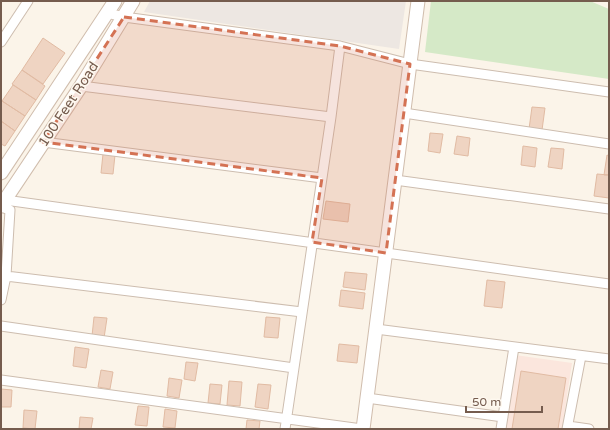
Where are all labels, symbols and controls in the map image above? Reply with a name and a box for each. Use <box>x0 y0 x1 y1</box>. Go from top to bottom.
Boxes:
street label: 100 Feet Road <box>35 59 102 150</box>
scale bar <box>466 388 542 414</box>
text: 50 m <box>472 395 501 409</box>

